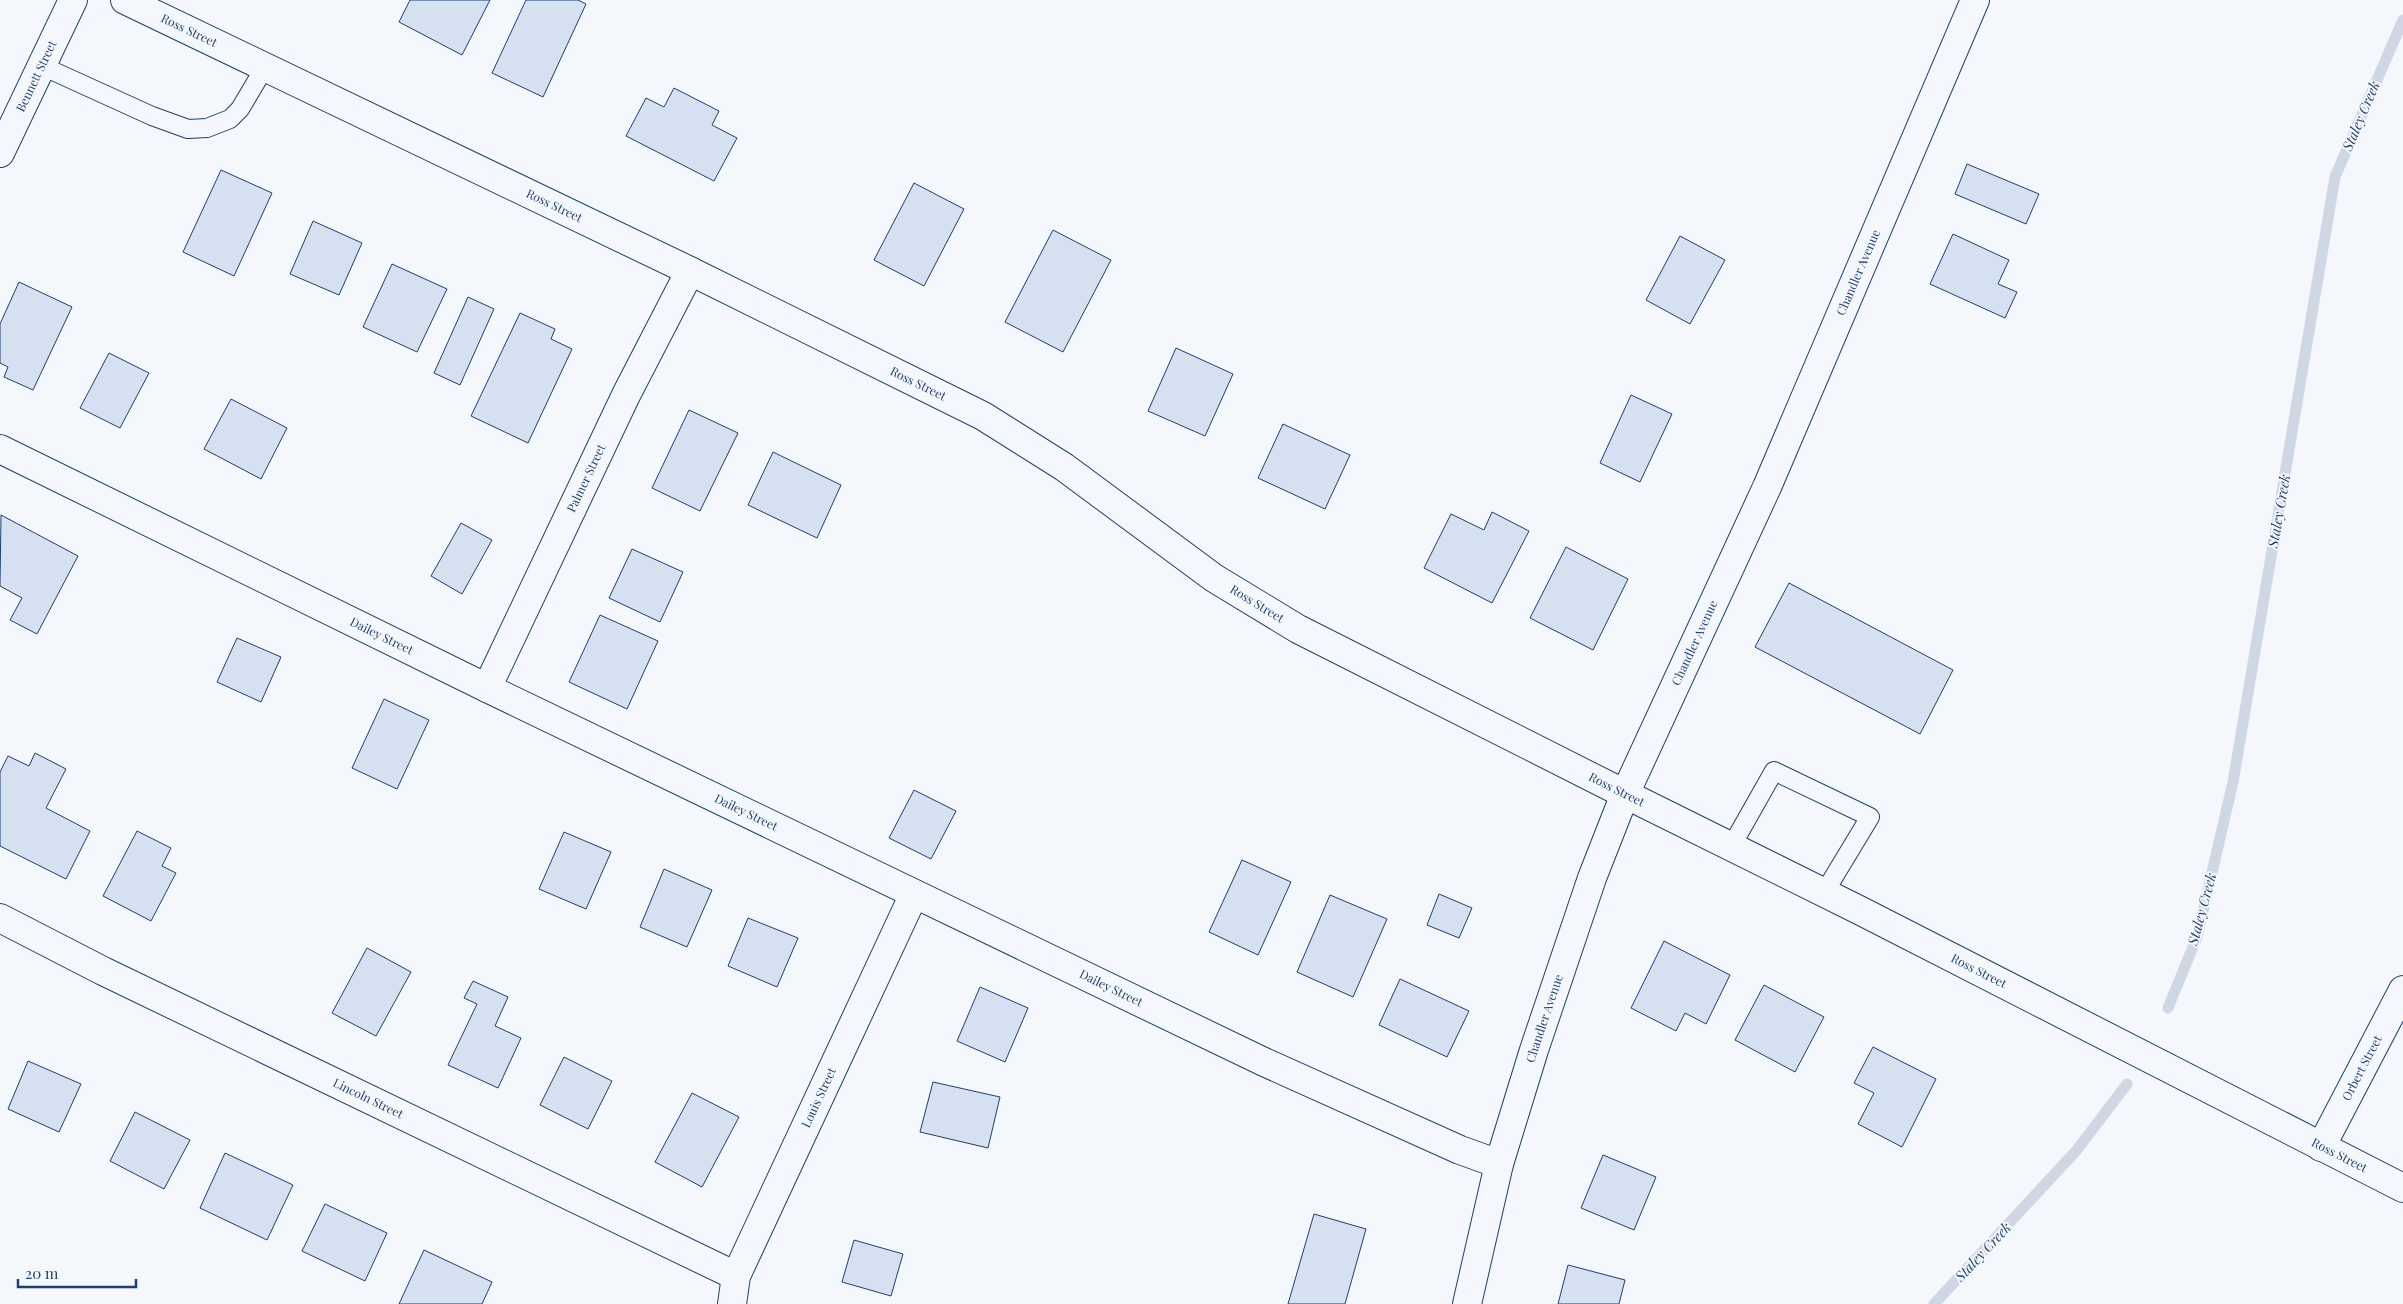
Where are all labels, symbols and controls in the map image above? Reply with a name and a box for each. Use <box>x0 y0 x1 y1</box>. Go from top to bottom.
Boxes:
street label: Ross Street <box>159 10 221 50</box>
street label: Bennett Street <box>12 37 60 114</box>
water label: Staley Creek <box>2337 78 2384 155</box>
street label: Ross Street <box>524 185 586 226</box>
street label: Chandler Avenue <box>1832 227 1883 318</box>
street label: Ross Street <box>888 362 950 404</box>
street label: Palmer Street <box>563 441 609 515</box>
water label: Staley Creek <box>2263 473 2294 550</box>
street label: Ross Street <box>1227 581 1288 626</box>
street label: Chandler Avenue <box>1667 597 1721 688</box>
street label: Dailey Street <box>348 613 417 658</box>
street label: Ross Street <box>1587 768 1648 810</box>
street label: Dailey Street <box>712 790 781 834</box>
water label: Staley Creek <box>2182 871 2220 948</box>
street label: Ross Street <box>1949 949 2010 991</box>
street label: Dailey Street <box>1077 965 1146 1010</box>
street label: Chandler Avenue <box>1522 972 1566 1064</box>
street label: Orbert Street <box>2338 1032 2385 1103</box>
street label: Louis Street <box>797 1064 839 1130</box>
street label: Lincoln Street <box>331 1074 407 1122</box>
street label: Ross Street <box>2309 1134 2371 1176</box>
water label: Staley Creek <box>1950 1218 2015 1286</box>
scale bar <box>18 1256 135 1288</box>
text: 20 m <box>25 1263 59 1283</box>

